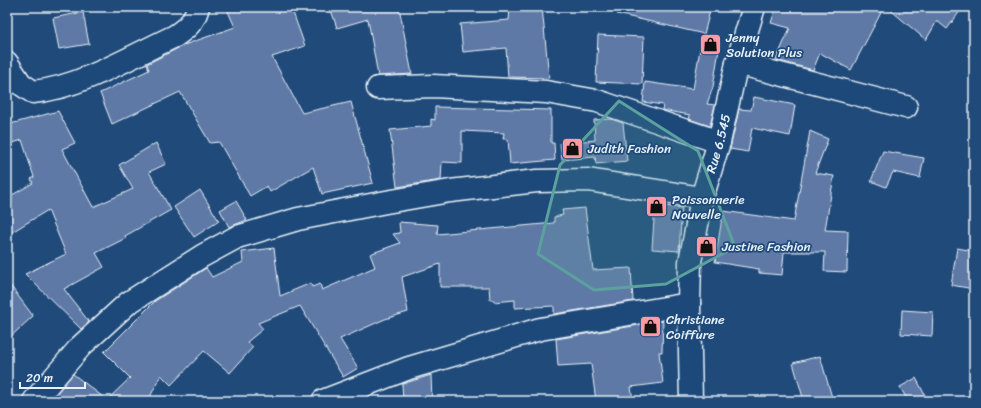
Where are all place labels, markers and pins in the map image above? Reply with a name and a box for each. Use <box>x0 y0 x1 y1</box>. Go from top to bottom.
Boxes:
place label: Jenny Solution Plus <box>725 26 802 64</box>
shop icon: Jenny Solution Plus <box>697 31 723 57</box>
shop icon: Judith Fashion <box>560 135 586 161</box>
place label: Judith Fashion <box>587 137 671 160</box>
place label: Poissonnerie Nouvelle <box>672 188 744 226</box>
shop icon: Poissonnerie Nouvelle <box>644 193 670 219</box>
shop icon: Justine Fashion <box>694 233 720 259</box>
place label: Justine Fashion <box>721 235 811 258</box>
place label: Christiane Coiffure <box>666 308 725 346</box>
shop icon: Christiane Coiffure <box>637 313 663 339</box>

